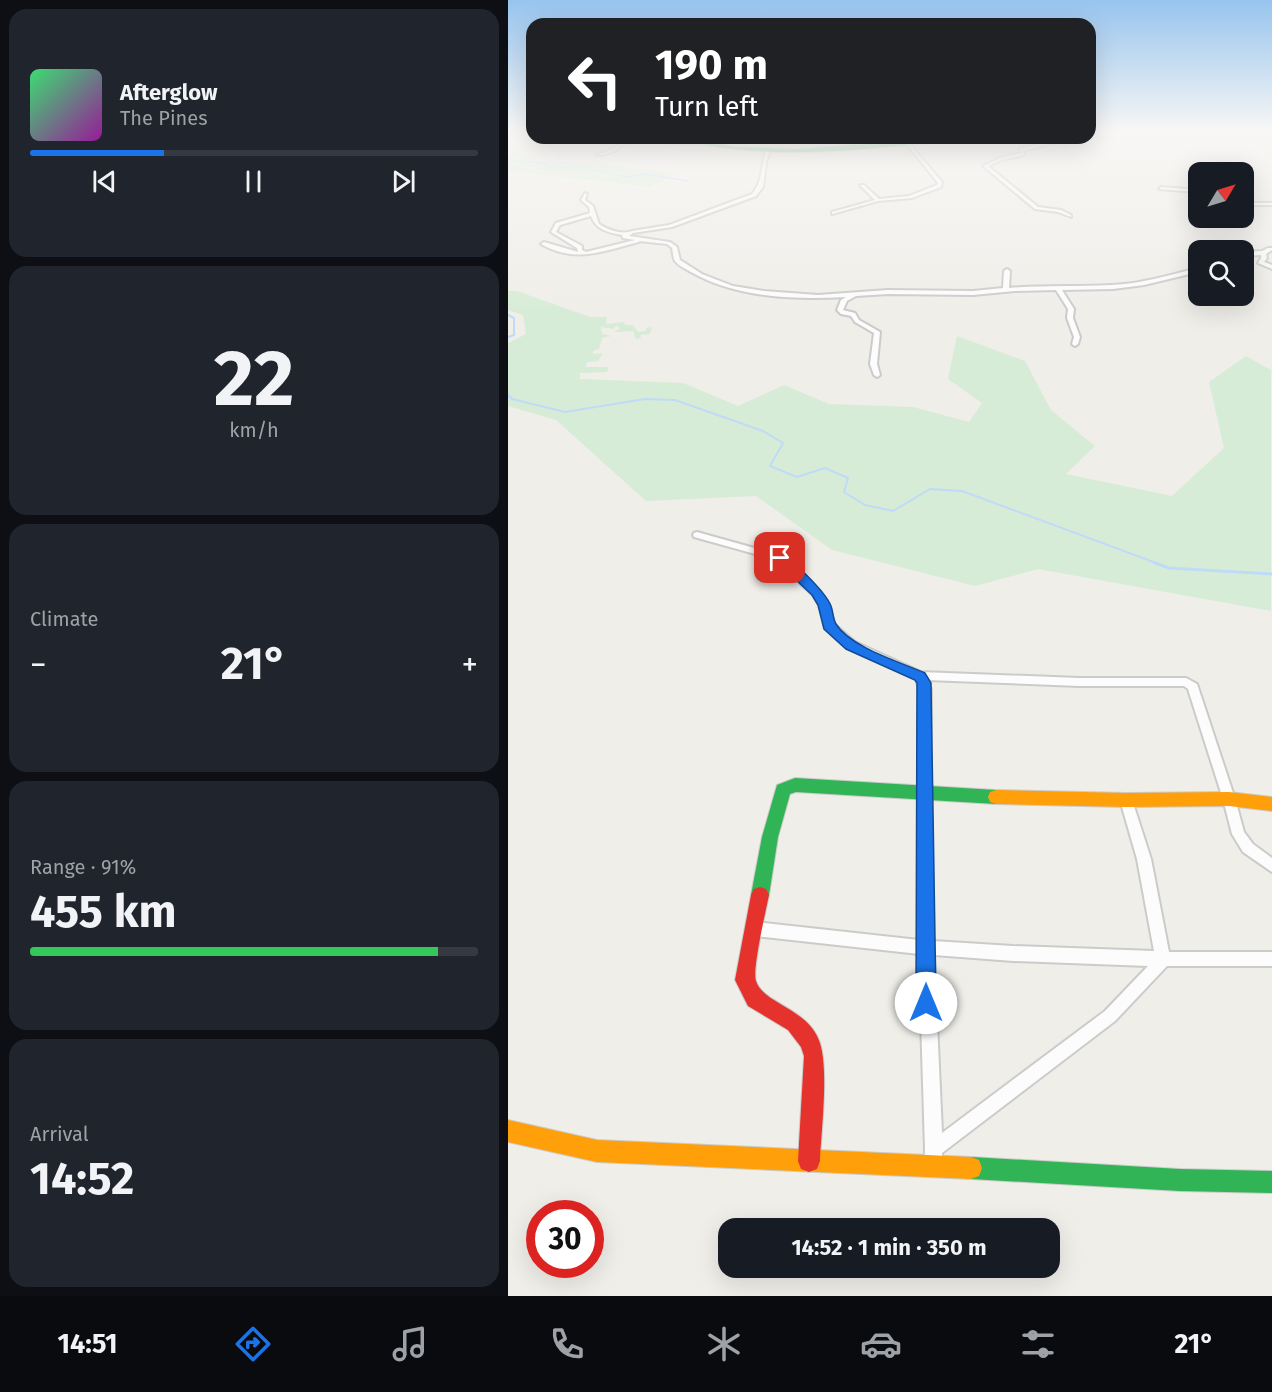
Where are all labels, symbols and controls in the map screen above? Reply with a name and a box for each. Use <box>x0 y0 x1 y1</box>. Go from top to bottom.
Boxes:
text: 190 m <box>655 40 768 90</box>
icon: left <box>556 42 634 120</box>
text: Afterglow <box>120 79 217 106</box>
text: Turn left <box>655 91 758 123</box>
text: The Pines <box>120 106 207 130</box>
north arrow <box>1188 162 1254 228</box>
map controls <box>1188 162 1254 306</box>
icon: previous <box>88 165 121 198</box>
icon: pause <box>237 165 270 198</box>
icon: next <box>387 165 420 198</box>
button: search <box>1188 240 1254 306</box>
text: 22 <box>214 332 294 426</box>
text: km/h <box>229 418 279 442</box>
pin <box>754 532 805 583</box>
icon: arrive <box>763 541 796 574</box>
text: Climate <box>30 607 98 631</box>
text: 21° <box>221 637 287 691</box>
text: − <box>30 645 47 685</box>
text: + <box>462 645 478 685</box>
text: Range · 91% <box>30 855 136 879</box>
text: 455 km <box>30 885 177 939</box>
position arrow <box>894 971 958 1035</box>
text: Arrival <box>30 1122 89 1146</box>
text: 14:52 <box>30 1152 134 1206</box>
speed limit sign: 30 <box>526 1200 604 1278</box>
text: 14:52 · 1 min · 350 m <box>791 1234 987 1261</box>
icon: directions <box>232 1323 274 1365</box>
icon: music <box>389 1323 431 1365</box>
icon: phone <box>546 1323 588 1365</box>
icon: climate <box>703 1323 745 1365</box>
icon: car <box>860 1323 902 1365</box>
icon: filters <box>1017 1323 1059 1365</box>
text: 14:51 <box>58 1328 117 1360</box>
text: 21° <box>1174 1328 1214 1360</box>

